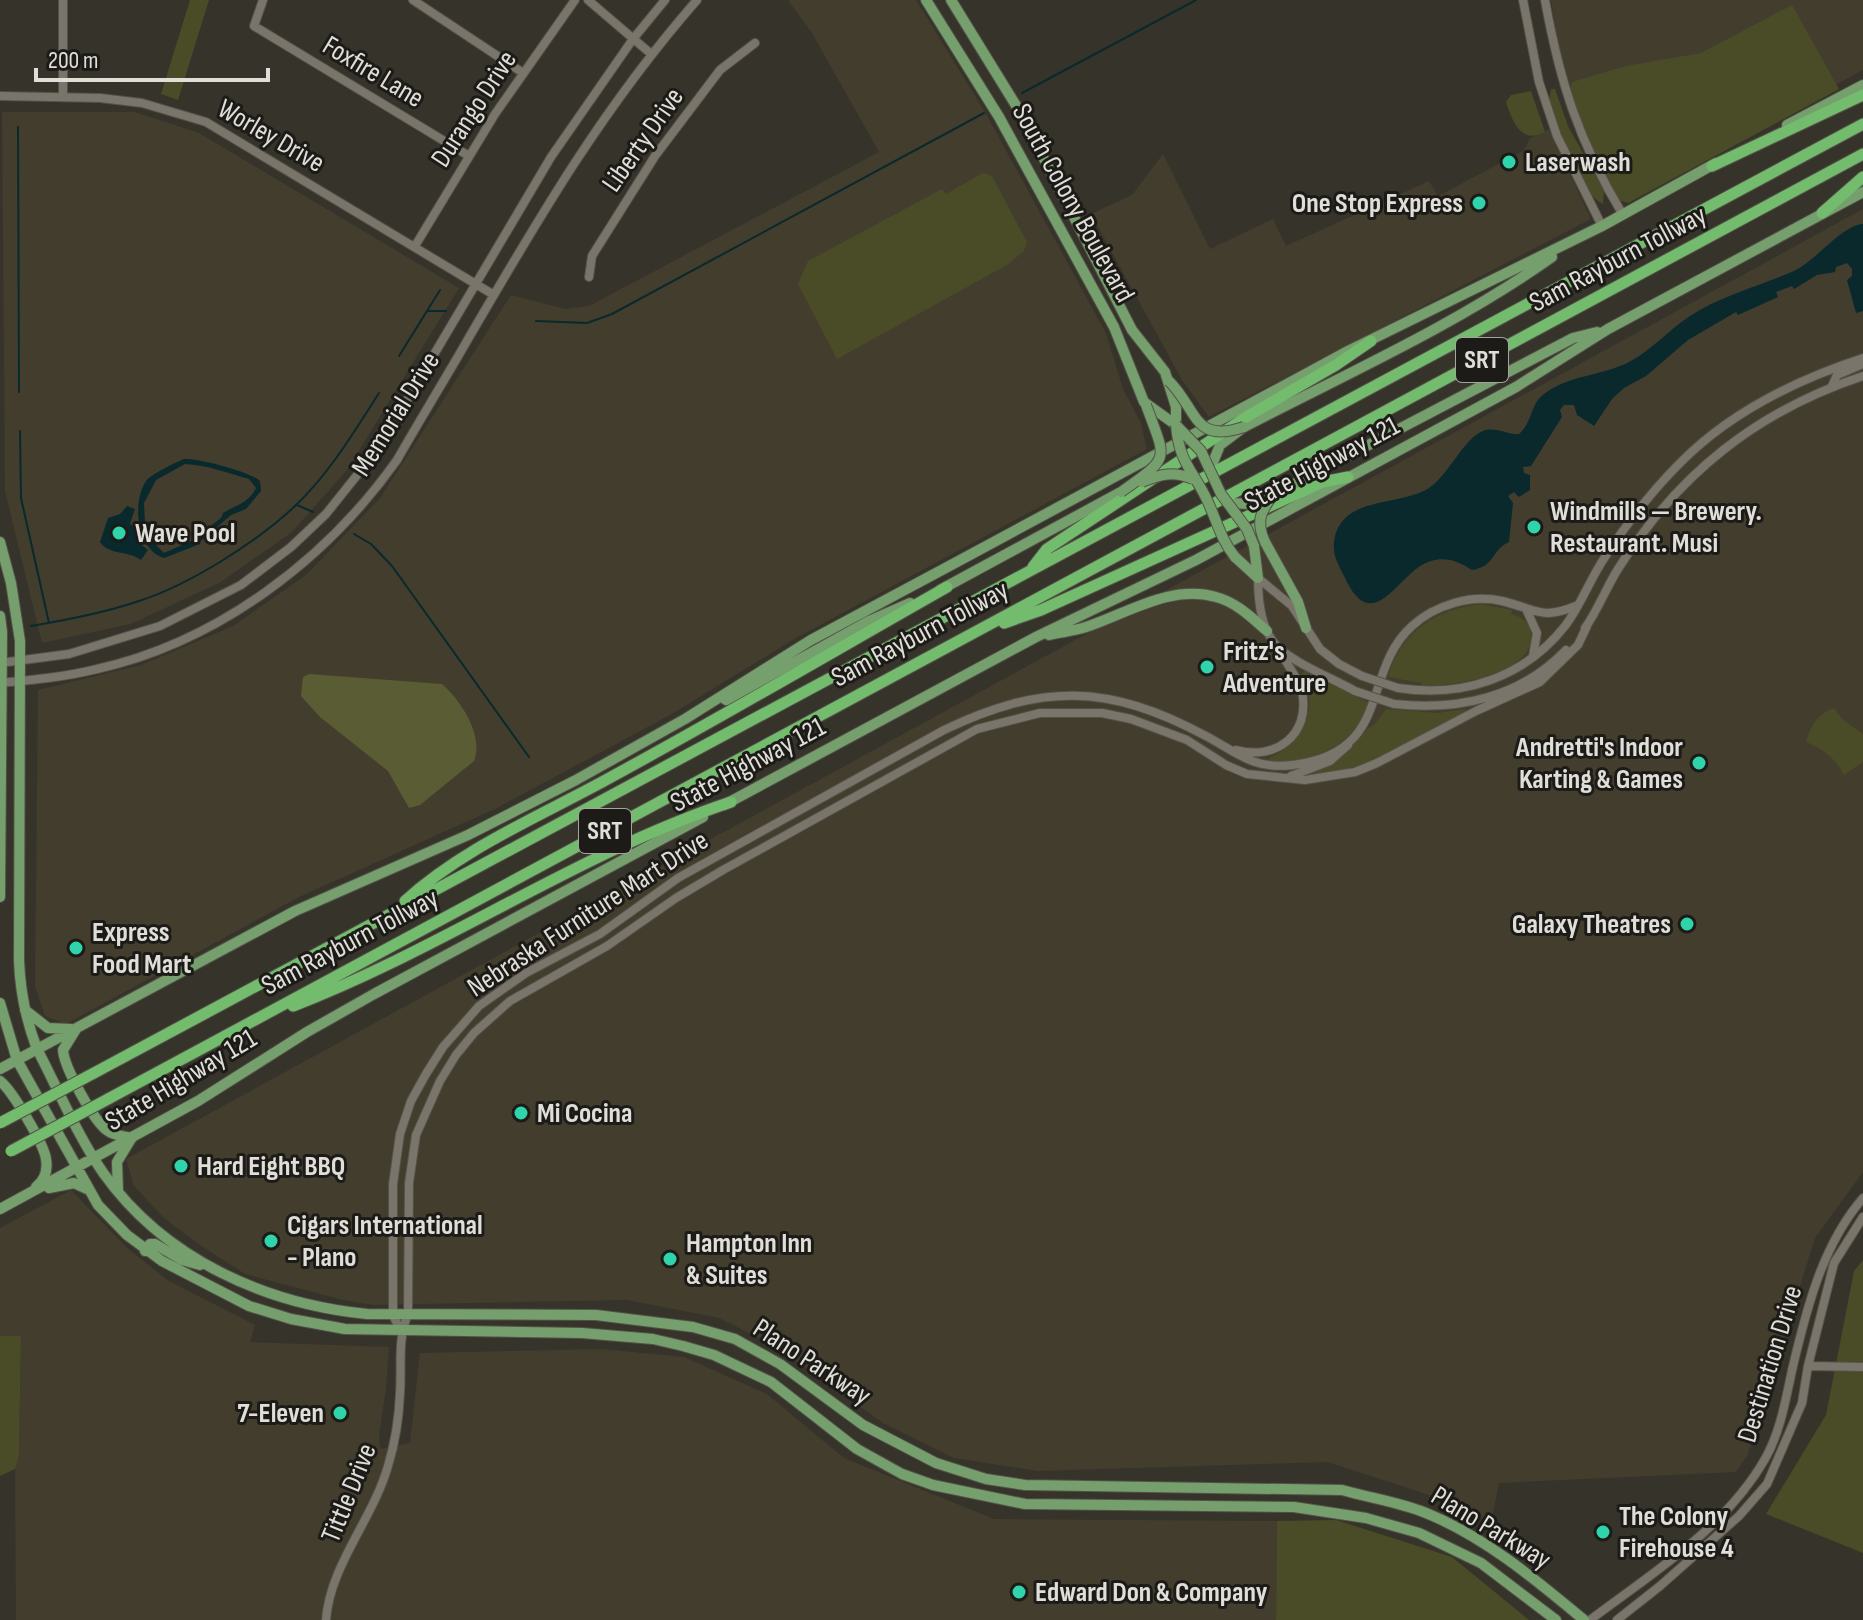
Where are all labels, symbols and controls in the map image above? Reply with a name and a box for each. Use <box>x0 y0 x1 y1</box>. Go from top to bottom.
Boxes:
street label: Foxfire Lane <box>317 29 429 115</box>
scale bar <box>36 32 268 82</box>
street label: Durango Drive <box>424 45 524 173</box>
text: 200 m <box>48 46 99 75</box>
street label: Liberty Drive <box>595 82 691 198</box>
street label: Worley Drive <box>212 92 330 180</box>
street label: South Colony Boulevard <box>1005 98 1141 308</box>
place label: Laserwash <box>1525 146 1631 179</box>
marker: Laserwash <box>1500 153 1518 171</box>
place label: One Stop Express <box>1292 187 1463 220</box>
marker: One Stop Express <box>1470 194 1488 212</box>
street label: Sam Rayburn Tollway <box>1524 199 1712 319</box>
road number: SRT <box>1456 338 1508 382</box>
street label: Memorial Drive <box>345 346 447 482</box>
street label: State Highway 121 <box>1239 409 1405 519</box>
place label: Windmills — Brewery. Restaurant. Musi <box>1550 495 1762 560</box>
place label: Wave Pool <box>135 517 236 550</box>
marker: Windmills — Brewery. Restaurant. Musi <box>1525 518 1543 536</box>
marker: Wave Pool <box>110 524 128 542</box>
street label: Sam Rayburn Tollway <box>826 574 1014 694</box>
place label: Fritz's Adventure <box>1222 635 1326 700</box>
marker: Fritz's Adventure <box>1198 658 1216 676</box>
street label: State Highway 121 <box>665 710 831 820</box>
place label: Andretti's Indoor Karting & Games <box>1515 731 1683 796</box>
marker: Andretti's Indoor Karting & Games <box>1690 754 1708 772</box>
road number: SRT <box>579 809 631 853</box>
street label: Nebraska Furniture Mart Drive <box>462 824 714 1004</box>
street label: Sam Rayburn Tollway <box>256 882 444 1002</box>
place label: Galaxy Theatres <box>1512 908 1671 941</box>
marker: Galaxy Theatres <box>1678 915 1696 933</box>
place label: Express Food Mart <box>92 916 192 981</box>
marker: Express Food Mart <box>67 939 85 957</box>
street label: State Highway 121 <box>99 1022 263 1138</box>
place label: Mi Cocina <box>537 1097 633 1130</box>
marker: Mi Cocina <box>512 1104 530 1122</box>
place label: Hard Eight BBQ <box>197 1150 345 1183</box>
marker: Hard Eight BBQ <box>172 1157 190 1175</box>
place label: Cigars International - Plano <box>287 1209 483 1274</box>
place label: Hampton Inn & Suites <box>686 1227 812 1292</box>
marker: Cigars International - Plano <box>262 1232 280 1250</box>
marker: Hampton Inn & Suites <box>661 1250 679 1268</box>
street label: Destination Drive <box>1730 1282 1810 1446</box>
street label: Plano Parkway <box>747 1312 877 1412</box>
place label: 7-Eleven <box>237 1397 324 1430</box>
marker: 7-Eleven <box>331 1404 349 1422</box>
street label: Tittle Drive <box>314 1439 384 1547</box>
street label: Plano Parkway <box>1425 1479 1557 1577</box>
place label: The Colony Firehouse 4 <box>1619 1500 1734 1565</box>
marker: The Colony Firehouse 4 <box>1594 1523 1612 1541</box>
place label: Edward Don & Company <box>1035 1576 1268 1609</box>
marker: Edward Don & Company <box>1010 1583 1028 1601</box>

